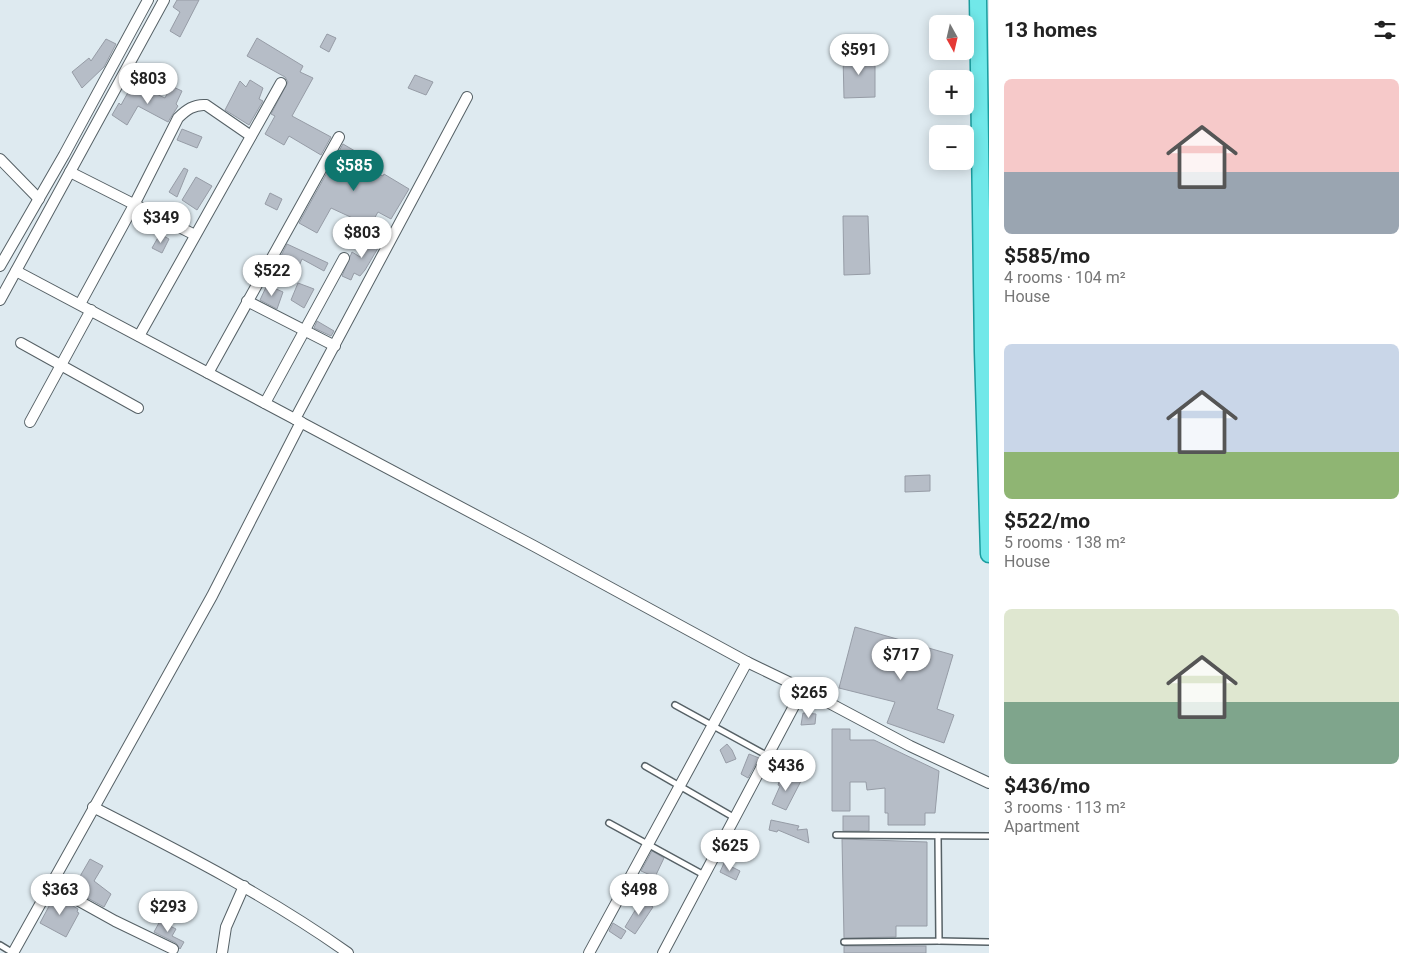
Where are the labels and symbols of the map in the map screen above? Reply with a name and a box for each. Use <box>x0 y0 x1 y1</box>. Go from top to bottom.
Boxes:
north arrow <box>929 15 974 60</box>
pin: $591 <box>829 34 889 76</box>
pin: $803 <box>118 62 178 105</box>
pin: $585 <box>324 150 384 192</box>
pin: $349 <box>131 202 191 244</box>
pin: $803 <box>332 216 392 259</box>
pin: $522 <box>242 254 302 297</box>
pin: $717 <box>871 638 931 681</box>
pin: $265 <box>779 676 839 719</box>
pin: $436 <box>756 750 816 792</box>
pin: $625 <box>700 830 760 872</box>
pin: $363 <box>30 874 90 916</box>
pin: $498 <box>609 874 669 916</box>
pin: $293 <box>138 890 198 933</box>

